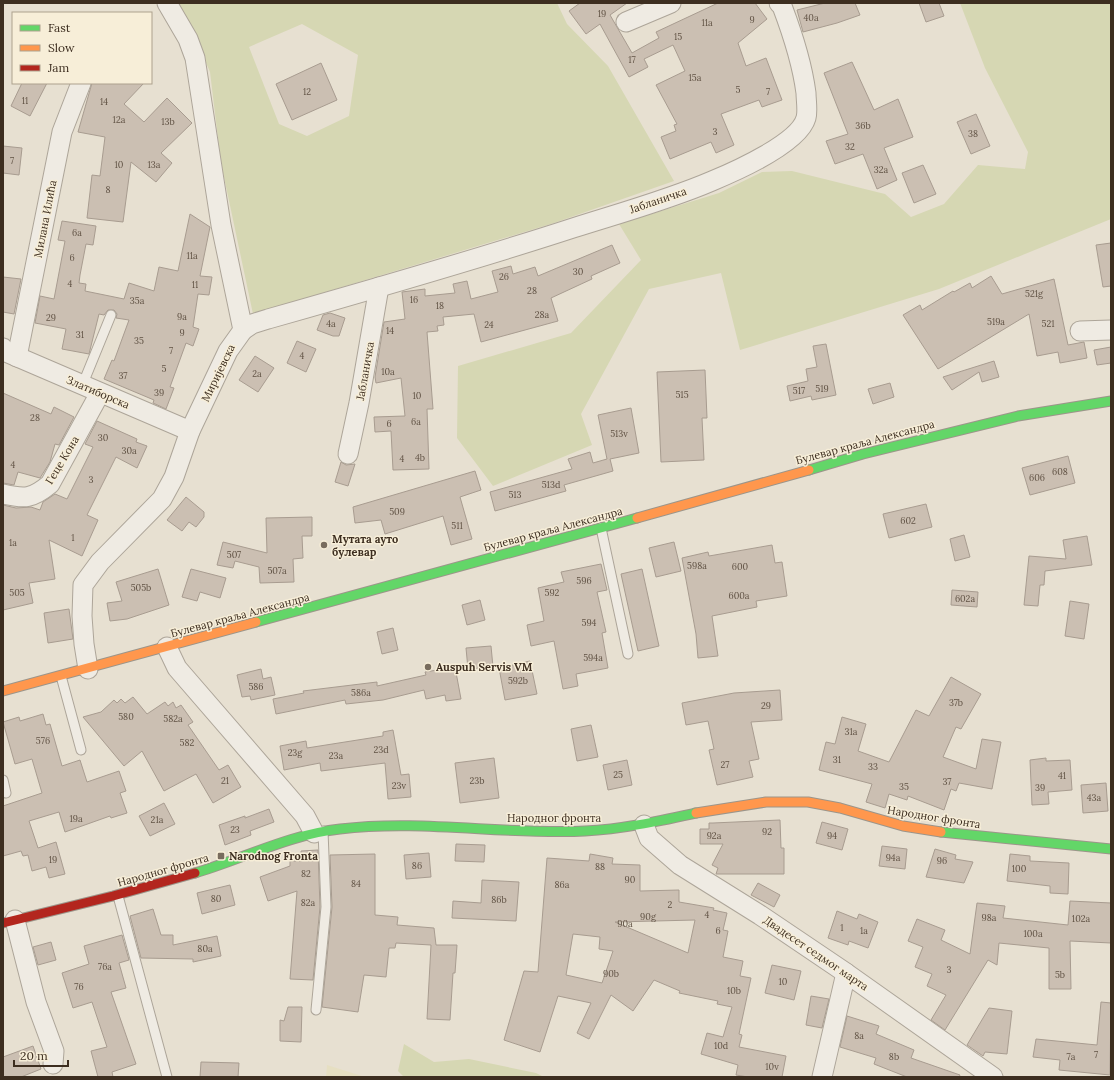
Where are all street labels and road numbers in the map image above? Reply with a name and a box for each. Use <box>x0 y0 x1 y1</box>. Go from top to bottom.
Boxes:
street label: Милана Илића <box>31 179 59 259</box>
street label: Јабланичка <box>627 184 689 217</box>
street label: Јабланичка <box>353 340 377 402</box>
street label: Миријевска <box>198 342 238 404</box>
street label: Златиборска <box>64 372 132 412</box>
street label: Булевар краља Александра <box>794 417 936 467</box>
street label: Геце Кона <box>42 433 82 487</box>
street label: Булевар краља Александра <box>482 504 624 554</box>
street label: Булевар краља Александра <box>169 590 311 640</box>
street label: Народног фронта <box>886 803 982 831</box>
street label: Народног фронта <box>507 811 601 825</box>
street label: Народног фронта <box>116 850 211 890</box>
street label: Двадесет седмог марта <box>761 913 871 994</box>

